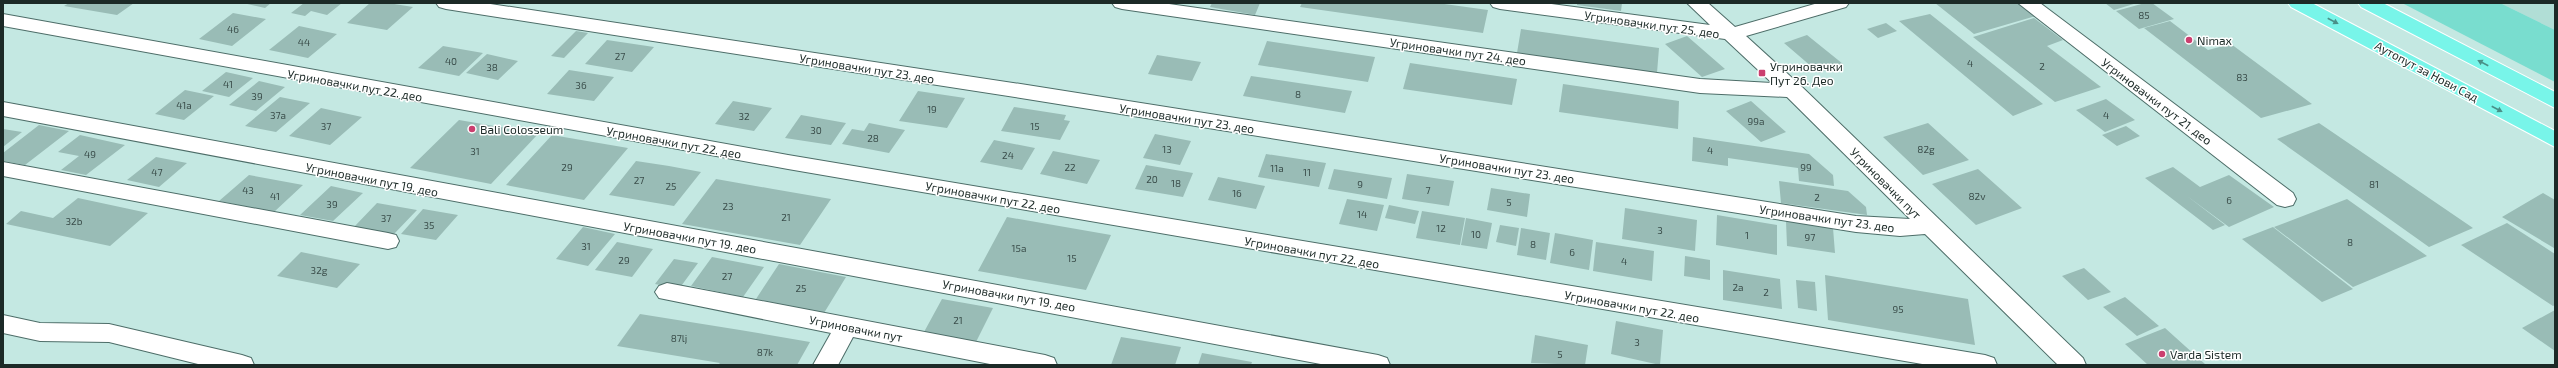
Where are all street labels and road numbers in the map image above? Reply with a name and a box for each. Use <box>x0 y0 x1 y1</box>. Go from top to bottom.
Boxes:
street label: Угриновачки пут 25. део <box>1583 8 1721 41</box>
street label: Угриновачки пут 24. део <box>1389 35 1527 68</box>
street label: Аутопут за Нови Сад <box>2372 38 2481 105</box>
street label: Угриновачки пут 23. део <box>798 50 936 87</box>
street label: Угриновачки пут 21. део <box>2098 55 2215 148</box>
street label: Угриновачки пут 22. део <box>286 66 424 105</box>
street label: Угриновачки пут 23. део <box>1118 100 1256 137</box>
street label: Угриновачки пут 22. део <box>605 123 743 162</box>
street label: Угриновачки пут <box>1847 145 1925 222</box>
street label: Угриновачки пут 23. део <box>1438 150 1576 187</box>
street label: Угриновачки пут 19. део <box>304 159 440 200</box>
street label: Угриновачки пут 22. део <box>924 178 1062 217</box>
street label: Угриновачки пут 23. део <box>1758 202 1896 235</box>
street label: Угриновачки пут 19. део <box>622 218 758 257</box>
street label: Угриновачки пут 22. део <box>1243 233 1381 272</box>
street label: Угриновачки пут 19. део <box>941 276 1077 315</box>
street label: Угриновачки пут 22. део <box>1563 287 1701 326</box>
street label: Угриновачки пут <box>808 312 904 345</box>

